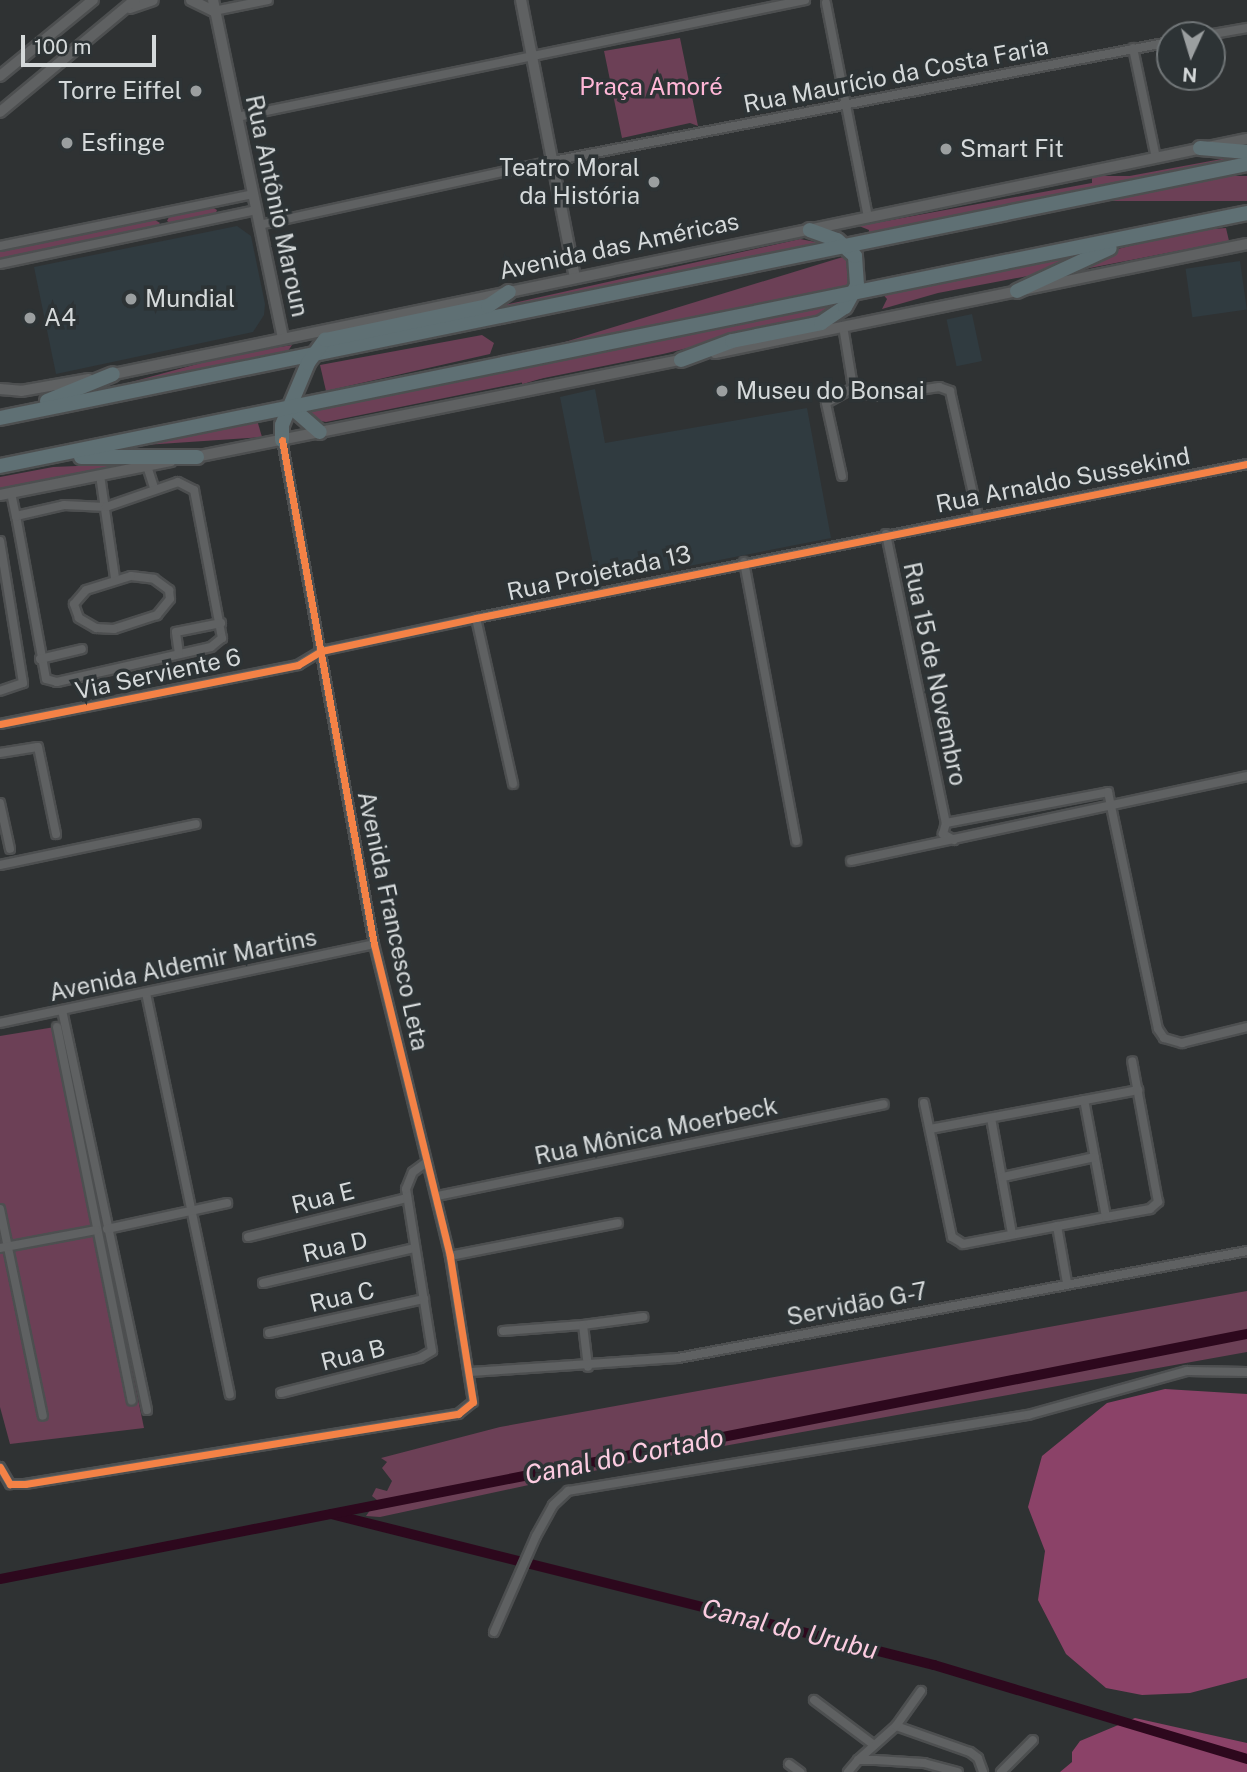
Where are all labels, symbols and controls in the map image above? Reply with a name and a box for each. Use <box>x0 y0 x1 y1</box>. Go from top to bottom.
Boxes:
scale bar <box>24 21 159 65</box>
north arrow <box>1156 21 1226 91</box>
street label: Rua Maurício da Costa Faria <box>741 31 1051 119</box>
text: 100 m <box>34 34 91 59</box>
text: N <box>1182 63 1198 86</box>
park label: Praça Amoré <box>579 73 723 101</box>
place label: Torre Eiffel <box>58 77 182 105</box>
marker: Torre Eiffel <box>188 83 204 99</box>
street label: Rua Antônio Maroun <box>239 92 315 320</box>
place label: Esfinge <box>81 129 165 157</box>
marker: Esfinge <box>59 135 75 151</box>
place label: Smart Fit <box>960 135 1064 163</box>
marker: Smart Fit <box>938 141 954 157</box>
place label: Teatro Moral da História <box>499 154 640 210</box>
marker: Teatro Moral da História <box>646 174 662 190</box>
street label: Avenida das Américas <box>496 206 742 286</box>
place label: Mundial <box>145 285 235 313</box>
marker: Mundial <box>123 291 139 307</box>
place label: A4 <box>44 304 76 332</box>
marker: A4 <box>22 310 38 326</box>
place label: Museu do Bonsai <box>736 377 925 405</box>
marker: Museu do Bonsai <box>714 383 730 399</box>
street label: Rua Arnaldo Sussekind <box>933 441 1193 519</box>
street label: Rua Projetada 13 <box>504 539 694 607</box>
street label: Rua 15 de Novembro <box>897 559 973 789</box>
street label: Via Serviente 6 <box>72 642 244 706</box>
street label: Avenida Francesco Leta <box>351 789 435 1053</box>
street label: Avenida Aldemir Martins <box>47 923 319 1007</box>
street label: Rua Mônica Moerbeck <box>532 1091 780 1171</box>
street label: Rua E <box>288 1176 358 1220</box>
street label: Rua D <box>300 1226 370 1268</box>
street label: Rua C <box>307 1276 377 1318</box>
street label: Servidão G-7 <box>784 1276 930 1332</box>
street label: Rua B <box>318 1333 388 1377</box>
water label: Canal do Cortado <box>522 1421 726 1491</box>
water label: Canal do Urubu <box>699 1592 881 1666</box>

